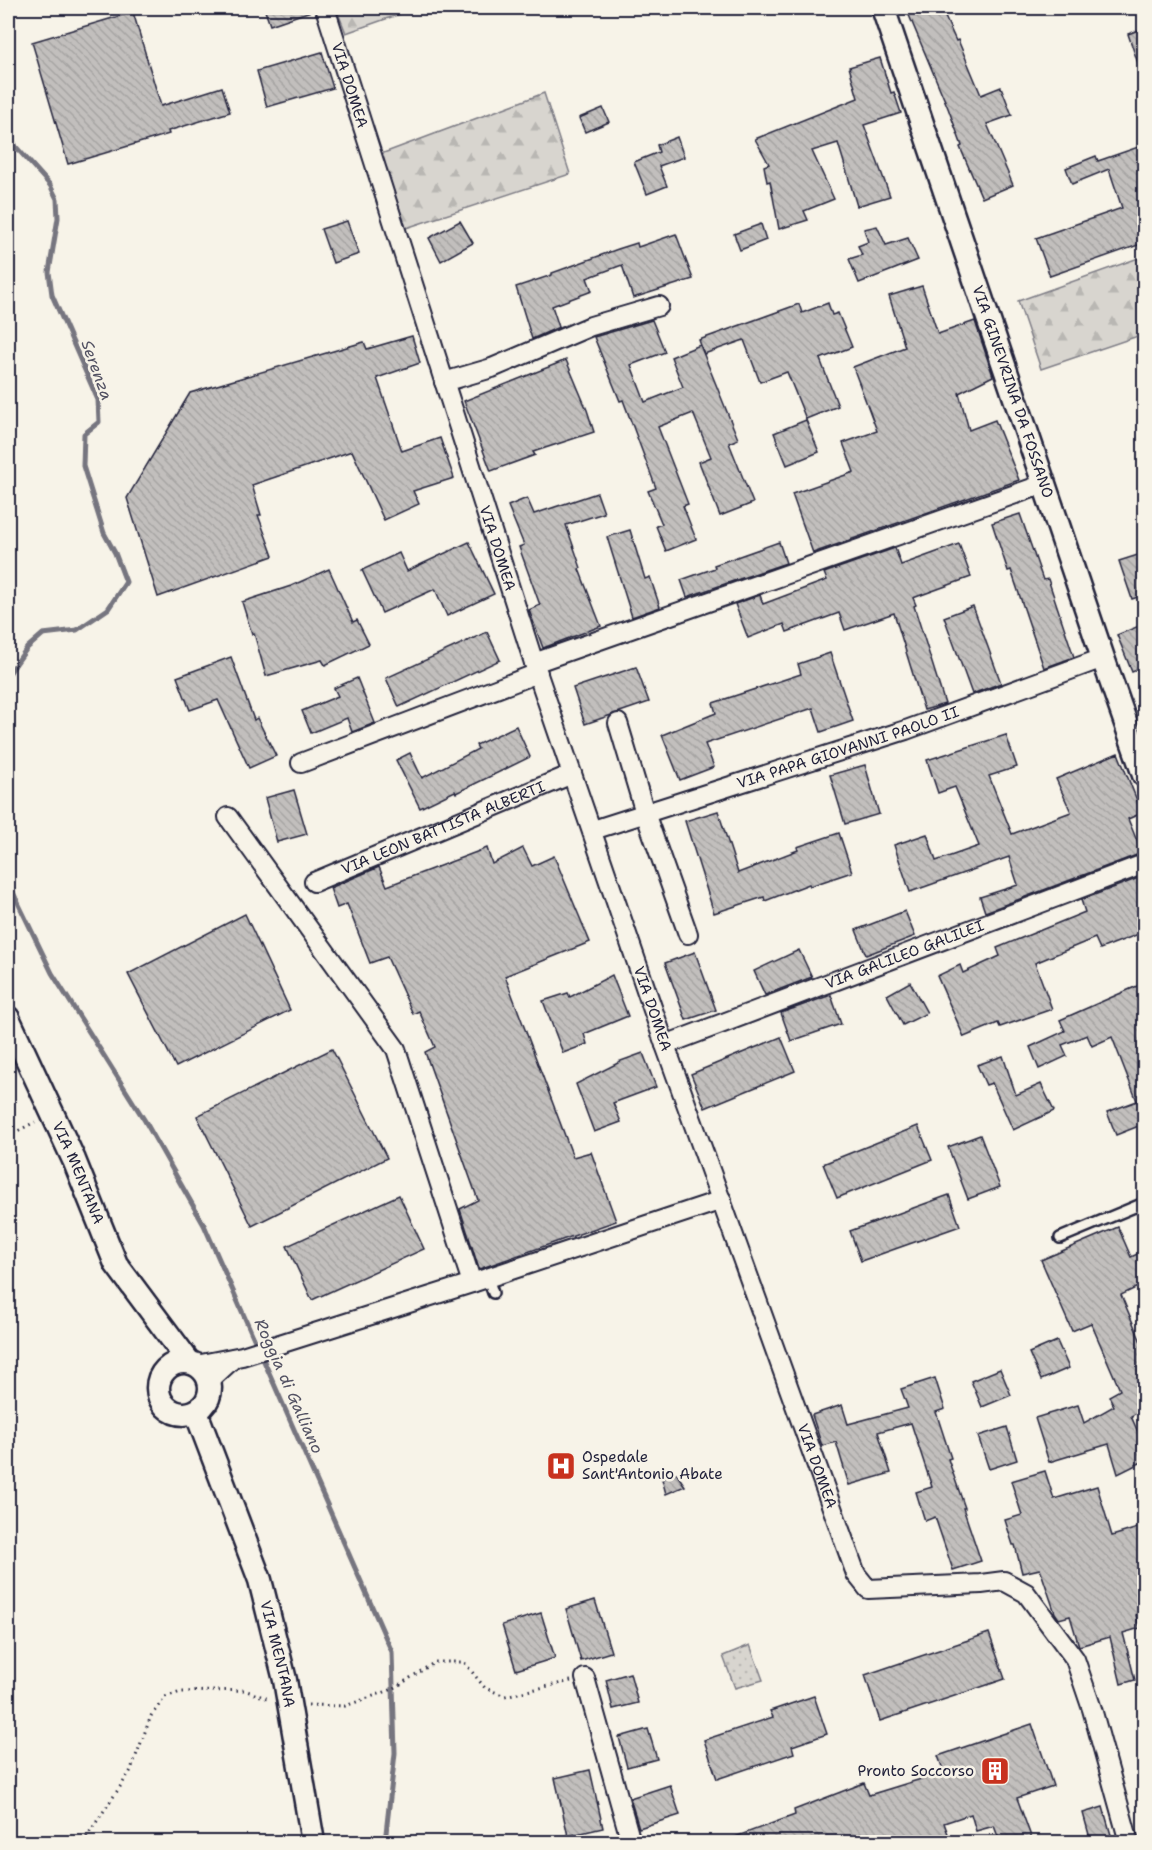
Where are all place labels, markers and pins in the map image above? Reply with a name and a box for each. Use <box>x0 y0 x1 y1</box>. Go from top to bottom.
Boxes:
place label: Ospedale Sant'Antonio Abate <box>582 1447 723 1484</box>
hospital icon: Ospedale Sant'Antonio Abate <box>545 1450 577 1482</box>
building icon: Pronto Soccorso <box>979 1755 1011 1787</box>
place label: Pronto Soccorso <box>858 1761 974 1781</box>

